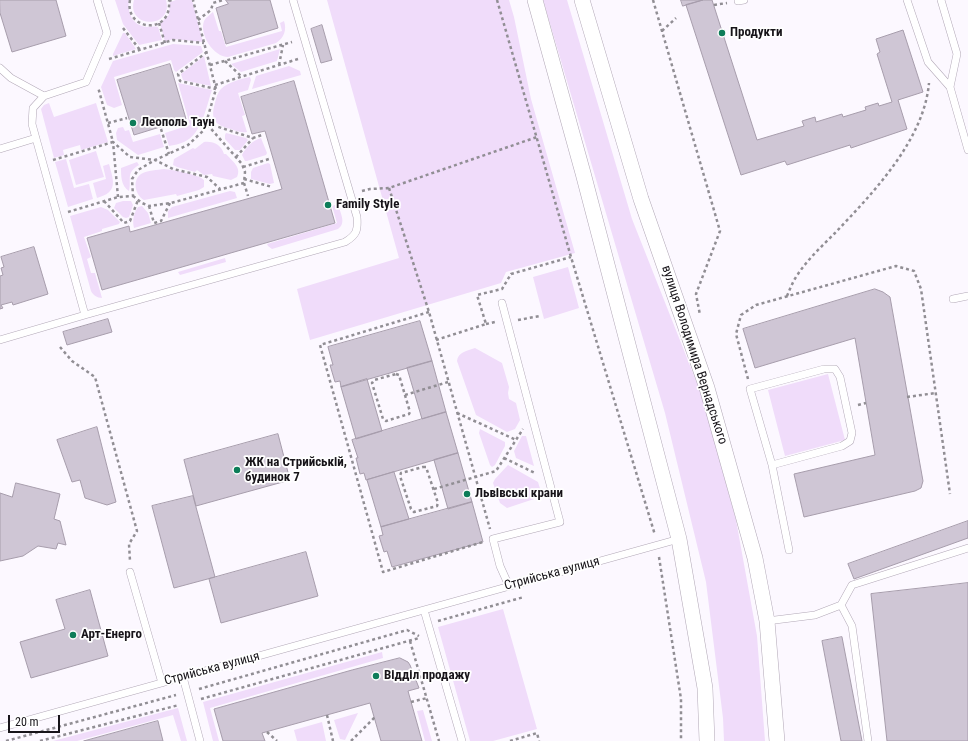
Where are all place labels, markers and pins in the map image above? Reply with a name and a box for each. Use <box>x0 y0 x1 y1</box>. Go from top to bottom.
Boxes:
place label: Продукти <box>730 25 783 41</box>
marker: Продукти <box>717 28 727 38</box>
place label: Леополь Таун <box>141 115 215 131</box>
marker: Леополь Таун <box>128 118 138 128</box>
place label: Family Style <box>336 197 399 213</box>
marker: Family Style <box>323 200 333 210</box>
place label: ЖК на Стрийській, будинок 7 <box>245 455 347 486</box>
marker: ЖК на Стрийській, будинок 7 <box>232 465 242 475</box>
place label: Львівські крани <box>475 486 563 502</box>
marker: Львівські крани <box>462 489 472 499</box>
place label: Арт-Енерго <box>81 627 142 643</box>
marker: Арт-Енерго <box>68 630 78 640</box>
place label: Відділ продажу <box>384 668 470 684</box>
marker: Відділ продажу <box>371 671 381 681</box>

